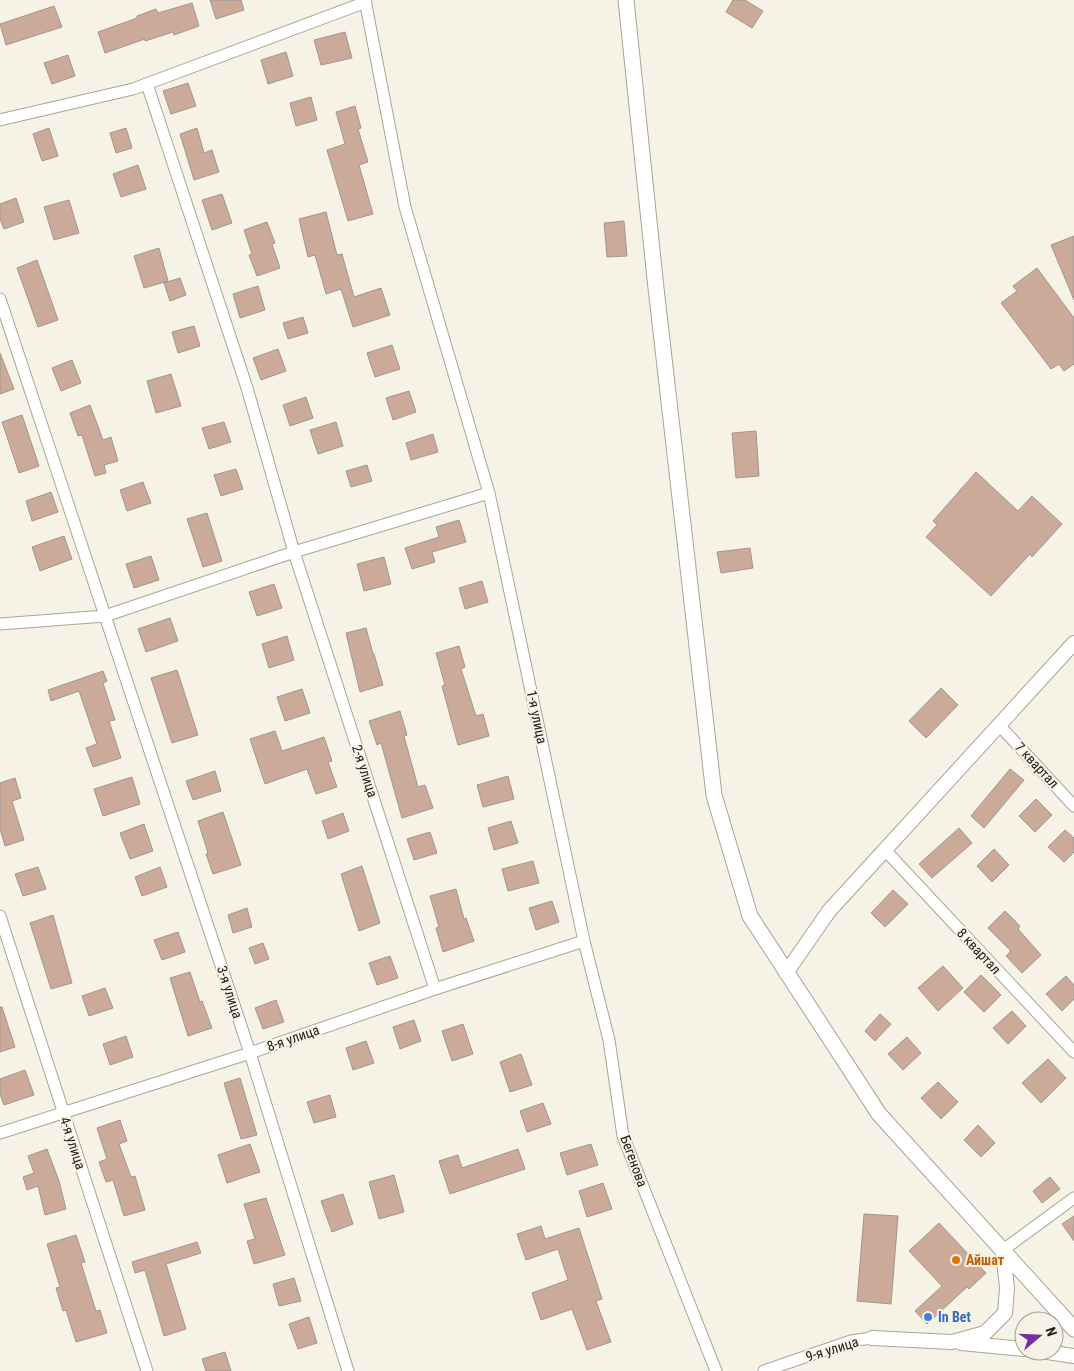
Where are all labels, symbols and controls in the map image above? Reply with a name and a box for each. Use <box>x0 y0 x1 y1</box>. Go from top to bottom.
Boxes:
street label: 1-я улица <box>524 689 550 745</box>
street label: 7 квартал <box>1012 739 1062 791</box>
street label: 2-я улица <box>349 743 381 799</box>
street label: 8 квартал <box>954 925 1004 977</box>
street label: 3-я улица <box>214 964 246 1020</box>
street label: 8-я улица <box>265 1022 321 1054</box>
street label: 4-я улица <box>57 1115 89 1171</box>
street label: Бегенова <box>617 1133 651 1189</box>
place label: Айшат <box>966 1252 1005 1268</box>
marker: Айшат <box>950 1254 962 1266</box>
place label: In Bet <box>938 1309 971 1325</box>
marker: In Bet <box>922 1311 934 1323</box>
north arrow <box>1014 1311 1064 1361</box>
text: N <box>1042 1325 1060 1338</box>
street label: 9-я улица <box>804 1333 860 1365</box>

